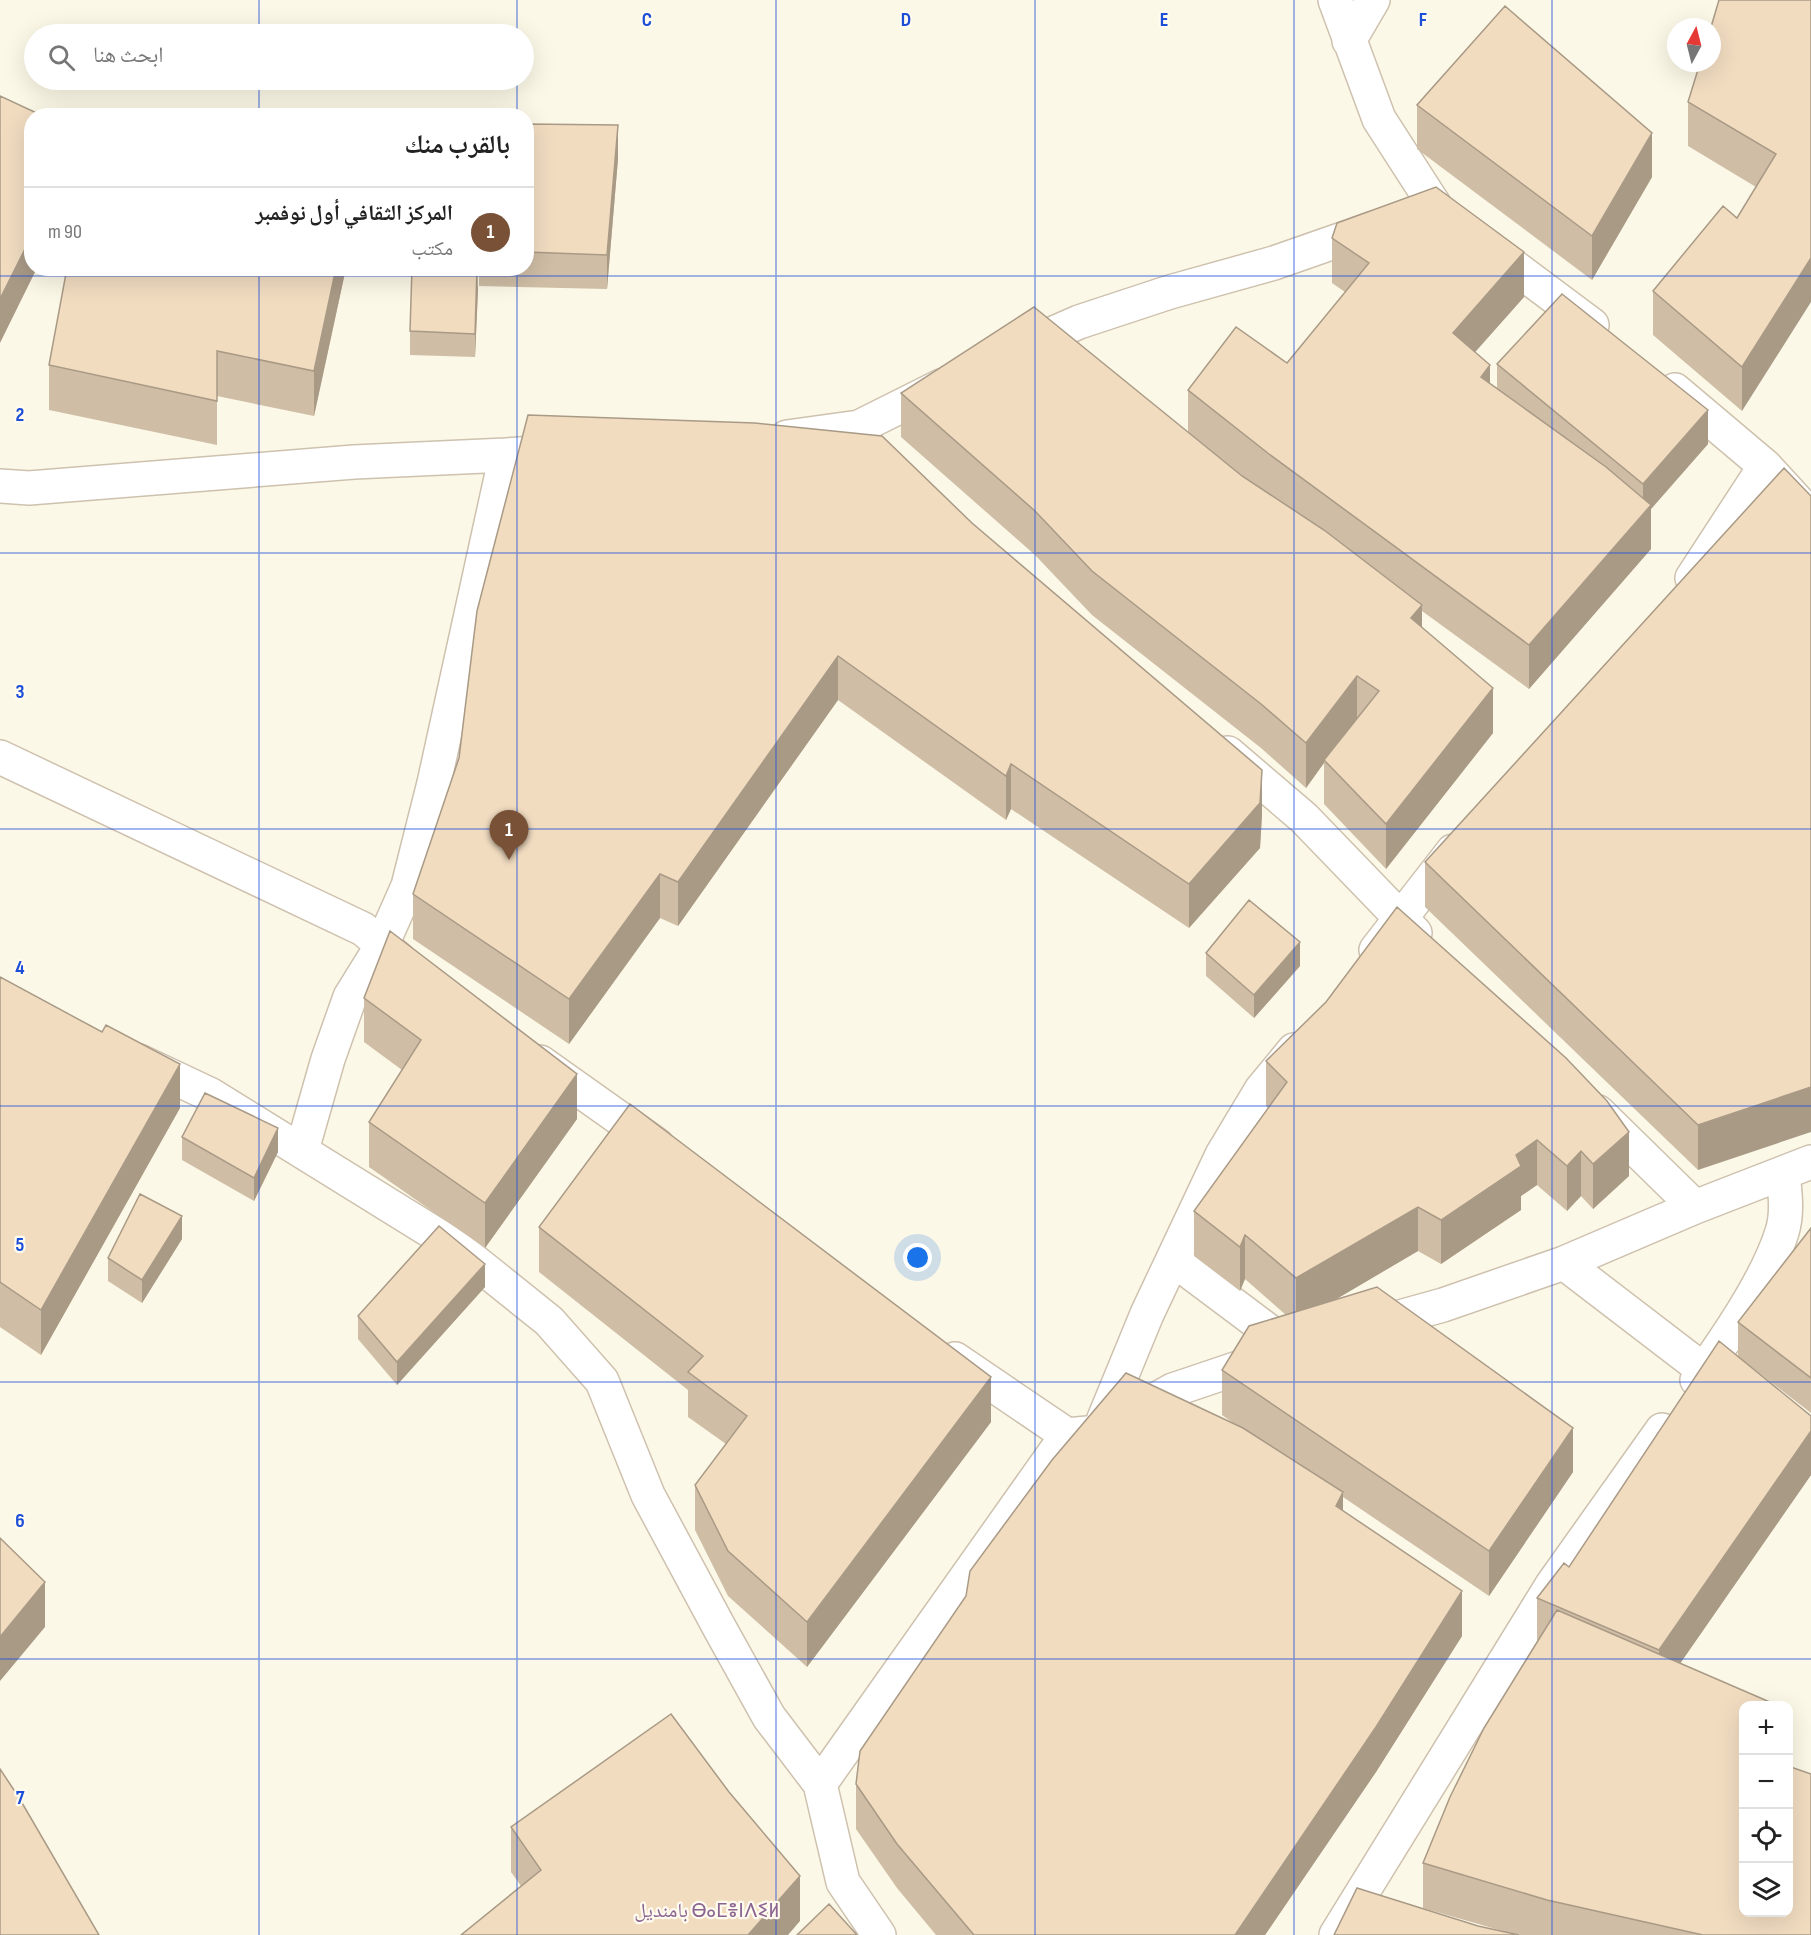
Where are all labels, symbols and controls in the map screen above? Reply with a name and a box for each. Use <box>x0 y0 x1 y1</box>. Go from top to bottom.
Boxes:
text: C <box>642 8 652 32</box>
text: D <box>901 8 911 32</box>
text: E <box>1160 8 1168 32</box>
text: F <box>1419 8 1427 32</box>
north arrow <box>1667 18 1721 72</box>
search box <box>24 24 534 90</box>
icon: search <box>45 41 78 74</box>
text: ابحث هنا <box>93 42 164 69</box>
text: بالقرب منك <box>404 130 510 161</box>
text: المركز الثقافي أول نوفمبر <box>256 200 453 227</box>
text: 90 m <box>48 220 82 244</box>
text: 1 <box>487 220 494 244</box>
text: مكتب <box>411 237 453 261</box>
text: 2 <box>16 403 24 427</box>
text: 3 <box>16 680 25 704</box>
pin: 1 <box>490 810 528 860</box>
text: 4 <box>15 956 25 980</box>
text: 5 <box>16 1233 25 1257</box>
your location <box>903 1243 932 1272</box>
text: 6 <box>15 1509 25 1533</box>
map controls <box>1739 1701 1793 1917</box>
button: + <box>1739 1701 1793 1755</box>
button: − <box>1739 1755 1793 1809</box>
text: 7 <box>16 1786 25 1810</box>
button: locate <box>1739 1809 1793 1863</box>
button: layers <box>1739 1863 1793 1917</box>
district label: بامنديل ⴱⴰⵎⴻⵏⴷⵉⵍ <box>634 1899 780 1923</box>

